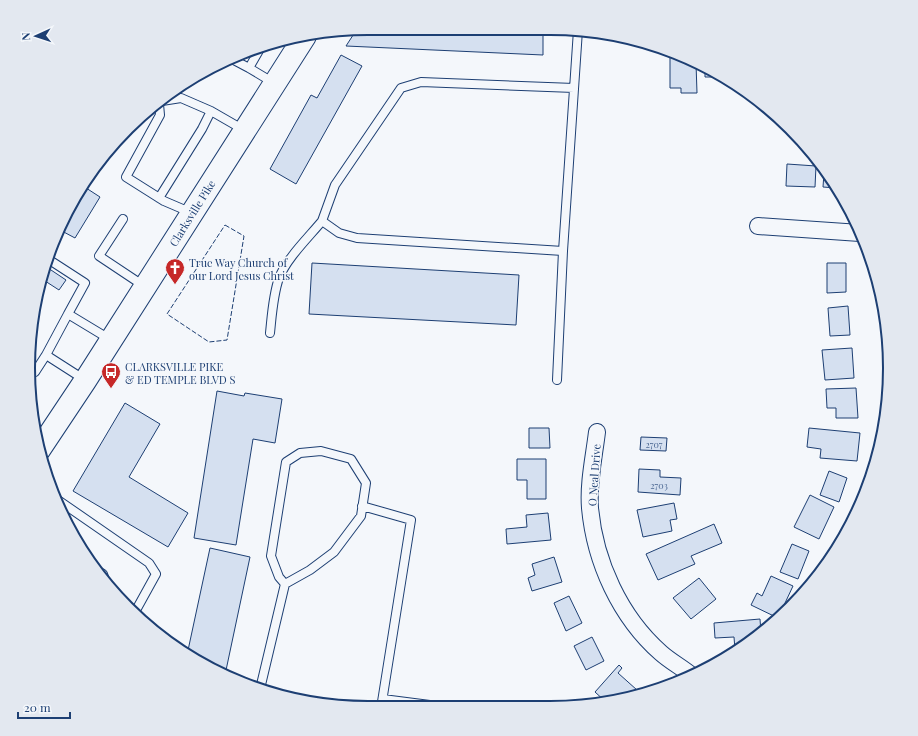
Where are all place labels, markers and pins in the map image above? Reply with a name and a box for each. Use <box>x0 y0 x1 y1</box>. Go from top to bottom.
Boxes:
place label: True Way Church of our Lord Jesus Christ <box>189 255 294 283</box>
church icon: True Way Church of our Lord Jesus Christ <box>164 257 186 285</box>
place label: CLARKSVILLE PIKE & ED TEMPLE BLVD S <box>125 359 236 387</box>
bus stop icon: CLARKSVILLE PIKE & ED TEMPLE BLVD S <box>100 361 122 389</box>

